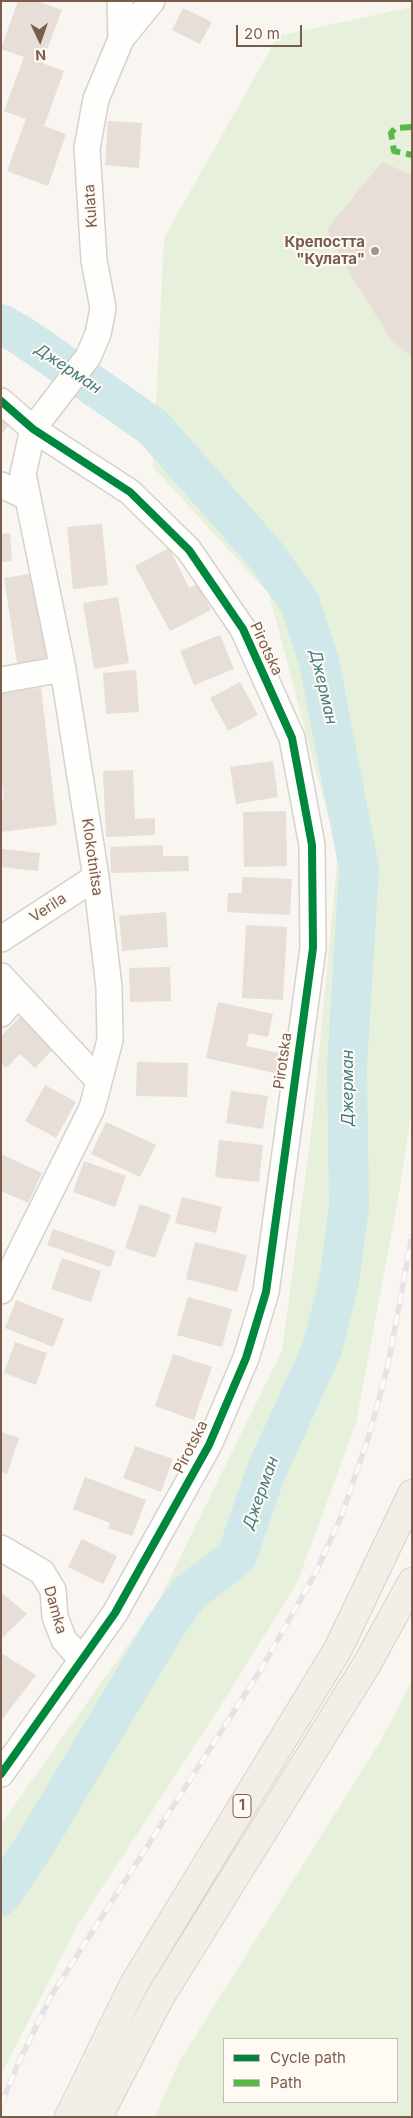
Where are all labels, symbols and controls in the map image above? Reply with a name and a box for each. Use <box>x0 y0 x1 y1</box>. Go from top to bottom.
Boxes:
north arrow <box>15 15 65 65</box>
scale bar <box>238 15 304 47</box>
text: 20 m <box>244 24 280 43</box>
text: N <box>35 47 47 64</box>
street label: Kulata <box>80 183 102 229</box>
place label: Крепостта "Кулата" <box>284 233 365 268</box>
marker: Крепостта "Кулата" <box>369 245 381 257</box>
water label: Джерман <box>31 340 105 398</box>
street label: Pirotska <box>246 619 286 679</box>
water label: Джерман <box>305 648 341 726</box>
street label: Klokotnitsa <box>78 817 106 897</box>
street label: Verila <box>26 890 70 926</box>
street label: Pirotska <box>270 1032 296 1090</box>
water label: Джерман <box>338 1050 358 1126</box>
street label: Pirotska <box>170 1418 212 1476</box>
water label: Джерман <box>239 1454 283 1532</box>
street label: Damka <box>40 1584 70 1636</box>
road number: 1 <box>233 1794 251 1818</box>
legend <box>223 2038 398 2103</box>
text: Cycle path <box>270 2048 346 2067</box>
text: Path <box>270 2073 302 2092</box>

